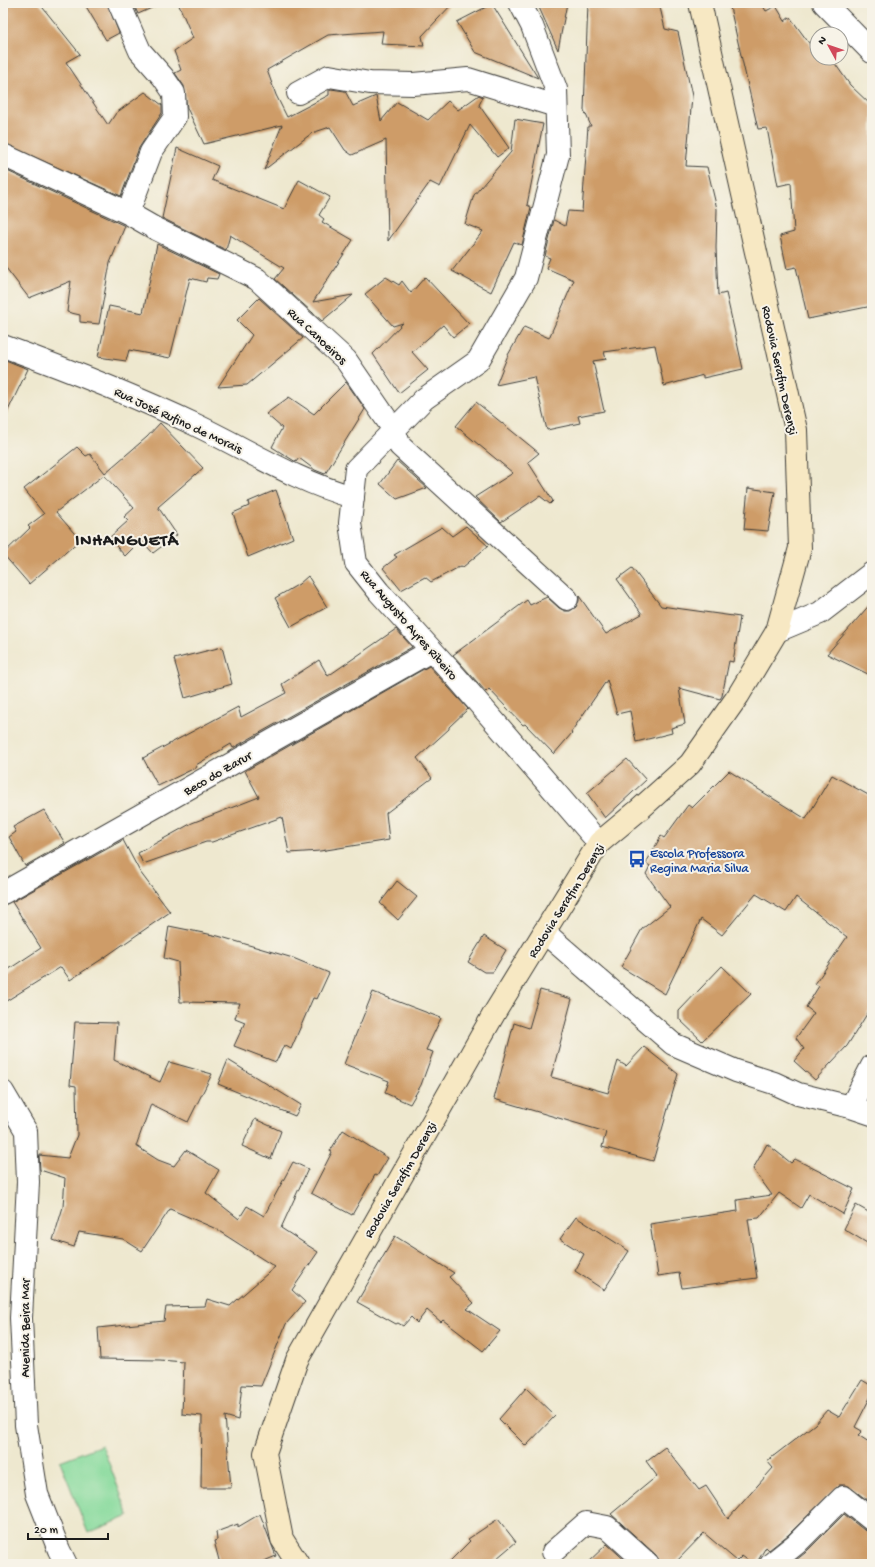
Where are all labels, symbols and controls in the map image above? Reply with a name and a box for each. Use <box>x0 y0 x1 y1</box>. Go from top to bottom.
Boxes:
north arrow <box>809 26 849 66</box>
text: N <box>816 34 830 47</box>
street label: Rua Canoeiros <box>283 305 350 369</box>
street label: Rodovia Serafim Derenzi <box>758 305 800 437</box>
street label: Rua José Rufino de Morais <box>111 385 246 458</box>
district label: INHANGUETÁ <box>75 531 180 552</box>
street label: Rua Augusto Ayres Ribeiro <box>356 568 460 684</box>
street label: Beco do Zarur <box>181 748 256 800</box>
street label: Rodovia Serafim Derenzi <box>526 841 608 961</box>
place label: Escola Professora Regina Maria Silva <box>650 847 750 877</box>
bus stop icon: Escola Professora Regina Maria Silva <box>627 849 647 869</box>
street label: Rodovia Serafim Derenzi <box>362 1119 441 1241</box>
street label: Avenida Beira Mar <box>19 1277 34 1377</box>
scale bar <box>28 1515 108 1541</box>
text: 20 m <box>34 1524 59 1538</box>

